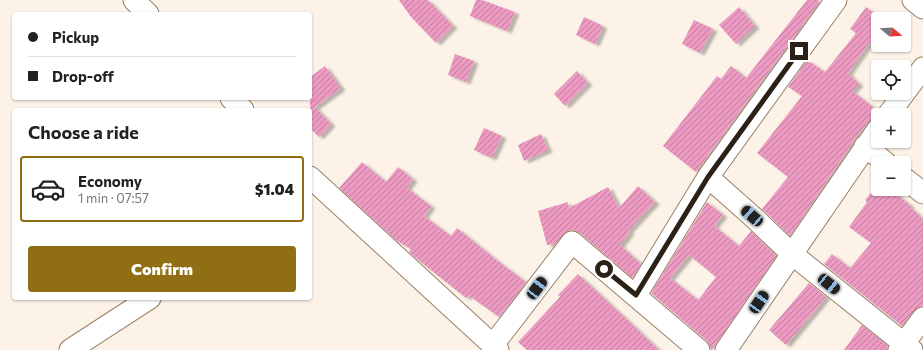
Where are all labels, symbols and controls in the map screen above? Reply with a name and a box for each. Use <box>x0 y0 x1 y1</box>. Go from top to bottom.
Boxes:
north arrow <box>871 12 911 52</box>
map controls <box>871 12 911 196</box>
text: Pickup <box>52 28 99 46</box>
route end <box>790 42 808 60</box>
button: locate <box>871 60 911 100</box>
text: Drop-off <box>52 67 114 85</box>
button: + <box>871 108 911 148</box>
text: Choose a ride <box>28 121 139 143</box>
button: − <box>871 156 911 196</box>
icon: car <box>30 171 66 207</box>
text: Economy <box>78 172 142 190</box>
text: $1.04 <box>255 180 294 198</box>
text: 1 min · 07:57 <box>78 190 149 206</box>
car <box>739 204 765 228</box>
button: Confirm <box>28 246 296 292</box>
route start <box>595 260 613 278</box>
car <box>816 272 842 296</box>
car <box>525 275 549 301</box>
car <box>747 289 771 315</box>

